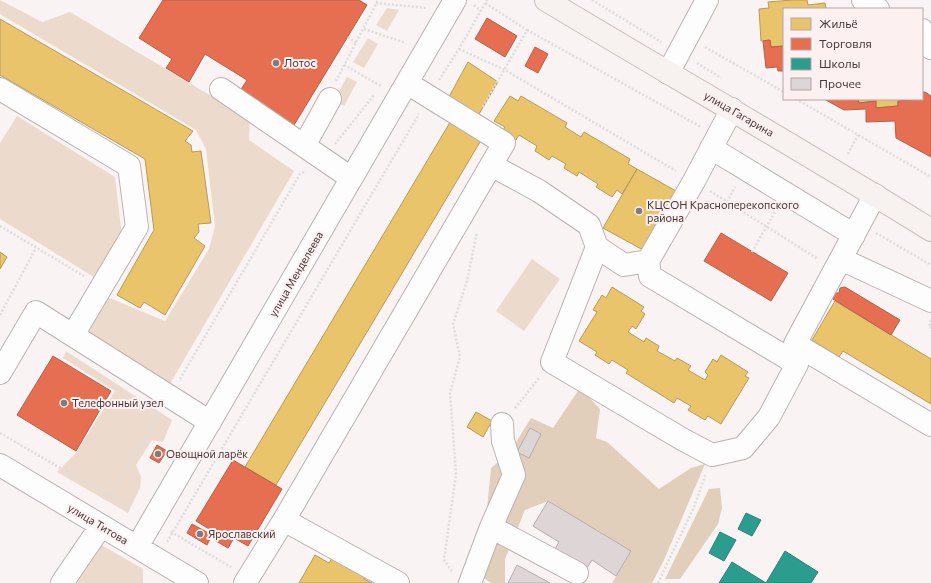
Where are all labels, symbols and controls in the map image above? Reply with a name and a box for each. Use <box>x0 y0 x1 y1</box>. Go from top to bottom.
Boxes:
legend <box>783 8 923 100</box>
text: Жильё <box>819 16 858 30</box>
text: Торговля <box>819 36 872 50</box>
place label: Лотос <box>284 56 316 69</box>
text: Школы <box>819 56 860 70</box>
marker: Лотос <box>271 58 281 68</box>
text: Прочее <box>819 76 861 90</box>
street label: улица Гагарина <box>702 88 776 139</box>
place label: КЦСОН Красноперекопского района <box>647 198 800 224</box>
marker: КЦСОН Красноперекопского района <box>634 206 644 216</box>
street label: улица Менделеева <box>266 229 325 319</box>
place label: Телефонный узел <box>72 396 164 409</box>
marker: Телефонный узел <box>59 398 69 408</box>
place label: Овощной ларёк <box>166 447 248 460</box>
marker: Овощной ларёк <box>153 449 163 459</box>
street label: улица Титова <box>66 501 131 547</box>
place label: Ярославский <box>208 527 276 540</box>
marker: Ярославский <box>195 529 205 539</box>

